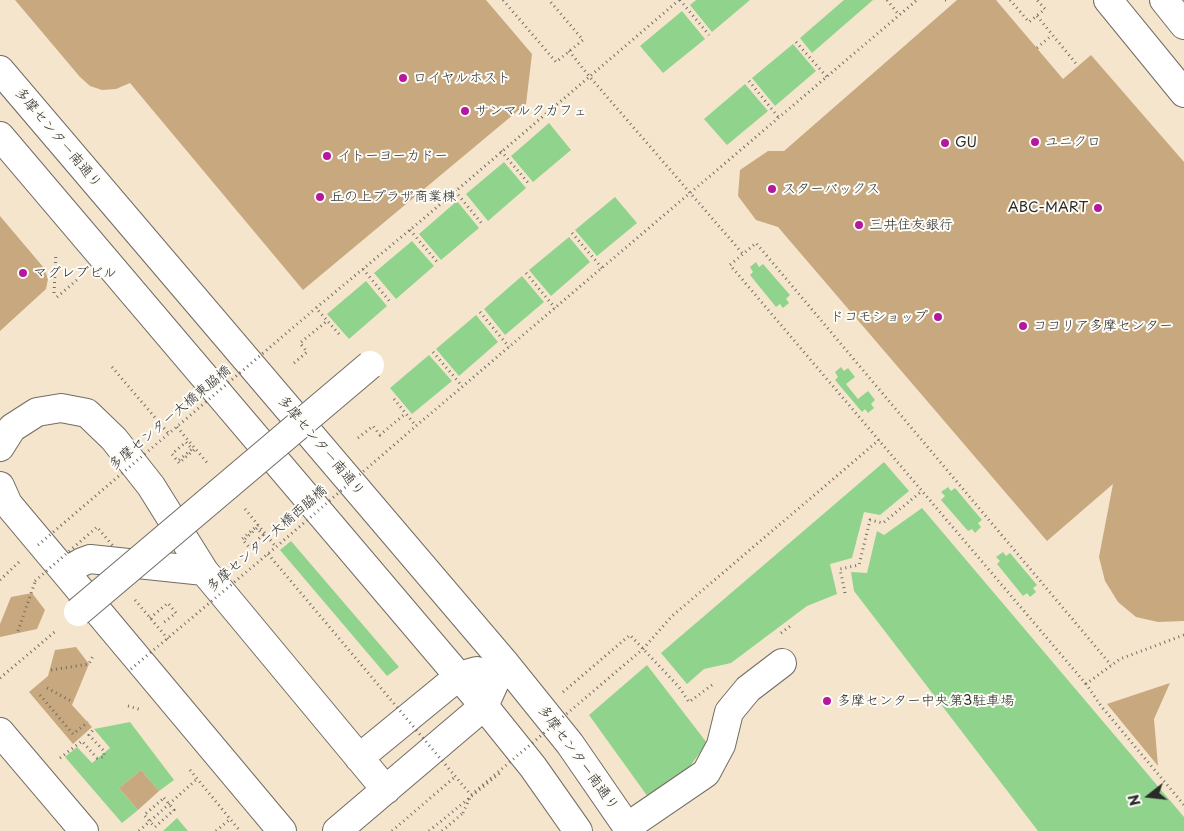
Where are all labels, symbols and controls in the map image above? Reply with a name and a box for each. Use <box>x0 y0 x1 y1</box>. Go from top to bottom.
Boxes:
place label: ロイヤルホスト <box>413 70 511 86</box>
marker: ロイヤルホスト <box>397 72 409 84</box>
street label: 多摩センター南通り <box>11 84 105 192</box>
place label: サンマルクカフェ <box>475 103 587 119</box>
marker: サンマルクカフェ <box>459 105 471 117</box>
place label: ユニクロ <box>1045 134 1101 150</box>
place label: GU <box>955 135 977 151</box>
marker: ユニクロ <box>1029 136 1041 148</box>
marker: GU <box>939 137 951 149</box>
place label: イトーヨーカドー <box>337 148 448 164</box>
marker: イトーヨーカドー <box>321 150 333 162</box>
place label: スターバックス <box>782 181 880 197</box>
marker: スターバックス <box>766 183 778 195</box>
place label: 丘の上プラザ商業棟 <box>330 189 456 205</box>
marker: 丘の上プラザ商業棟 <box>314 191 326 203</box>
place label: ABC-MART <box>1008 200 1088 216</box>
marker: ABC-MART <box>1092 202 1104 214</box>
place label: 三井住友銀行 <box>869 217 953 233</box>
marker: 三井住友銀行 <box>853 219 865 231</box>
place label: マグレブビル <box>33 265 117 281</box>
marker: マグレブビル <box>17 267 29 279</box>
place label: ドコモショップ <box>830 309 928 325</box>
marker: ドコモショップ <box>932 311 944 323</box>
place label: ココリア多摩センター <box>1033 318 1173 334</box>
marker: ココリア多摩センター <box>1017 320 1029 332</box>
street label: 多摩センター大橋東脇橋 <box>106 362 234 474</box>
street label: 多摩センター南通り <box>274 392 368 500</box>
street label: 多摩センター大橋西脇橋 <box>203 482 331 596</box>
place label: 多摩センター中央第3駐車場 <box>837 693 1014 709</box>
marker: 多摩センター中央第3駐車場 <box>821 695 833 707</box>
street label: 多摩センター南通り <box>534 702 622 814</box>
north arrow <box>1124 771 1174 821</box>
text: N <box>1122 792 1146 808</box>

